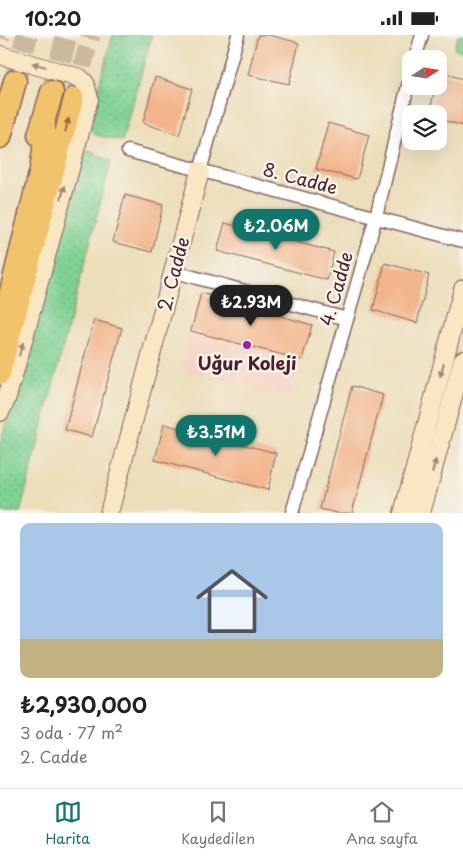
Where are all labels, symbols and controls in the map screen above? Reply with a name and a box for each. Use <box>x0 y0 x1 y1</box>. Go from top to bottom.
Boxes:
text: 10:20 <box>25 4 81 32</box>
north arrow <box>402 50 448 95</box>
map controls <box>402 50 447 150</box>
one-way arrow <box>32 61 47 69</box>
button: layers <box>402 105 447 150</box>
one-way arrow <box>63 118 71 133</box>
street label: 8. Cadde <box>260 155 341 200</box>
one-way arrow <box>60 185 68 200</box>
pin: ₺2.06M <box>235 209 317 251</box>
text: ₺2.06M <box>243 213 309 237</box>
street label: 2. Cadde <box>150 233 195 314</box>
street label: 4. Cadde <box>312 248 359 329</box>
pin: ₺2.93M <box>210 285 292 327</box>
text: ₺2.93M <box>221 289 281 313</box>
marker: Uğur Koleji <box>241 339 253 351</box>
one-way arrow <box>18 341 26 356</box>
place label: Uğur Koleji <box>198 349 297 376</box>
one-way arrow <box>437 363 445 378</box>
pin: ₺3.51M <box>175 415 257 457</box>
text: ₺3.51M <box>187 419 245 443</box>
one-way arrow <box>431 458 439 473</box>
icon: home <box>187 556 277 646</box>
text: ₺2,930,000 <box>20 688 147 720</box>
text: 3 oda · 77 m² <box>20 720 123 744</box>
text: 2. Cadde <box>20 744 87 768</box>
tab: Harita <box>46 798 90 849</box>
tab: Kaydedilen <box>181 798 255 849</box>
tab: Ana sayfa <box>346 798 417 849</box>

